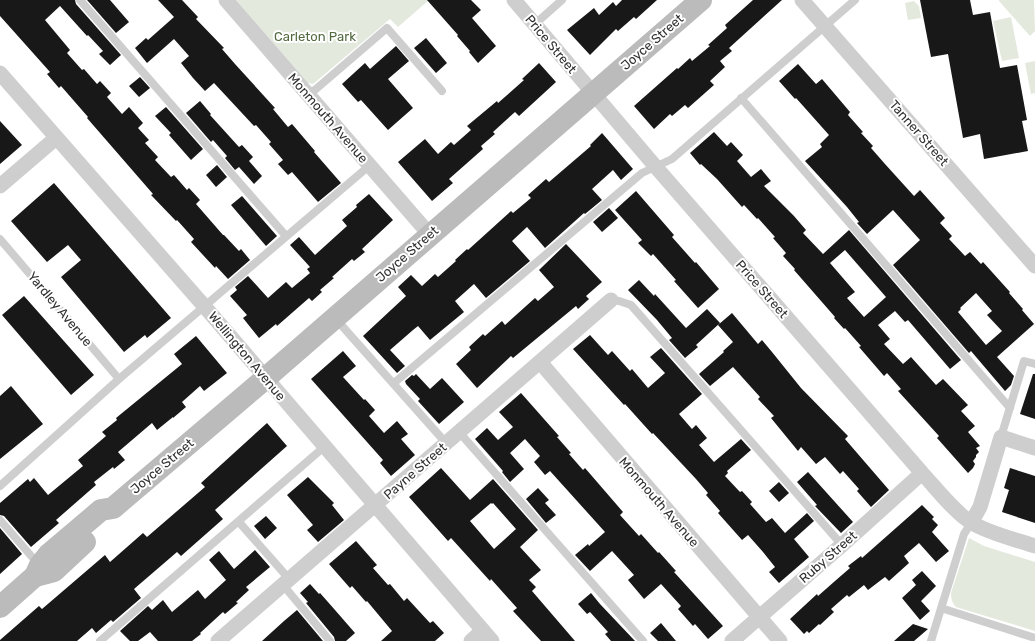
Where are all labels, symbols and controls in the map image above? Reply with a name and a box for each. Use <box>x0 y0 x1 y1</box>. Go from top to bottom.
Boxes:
street label: Joyce Street <box>618 11 686 73</box>
street label: Price Street <box>522 12 580 76</box>
park label: Carleton Park <box>274 29 356 44</box>
street label: Monmouth Avenue <box>285 70 371 166</box>
street label: Tanner Street <box>886 97 952 169</box>
street label: Joyce Street <box>373 223 441 285</box>
street label: Price Street <box>733 257 791 321</box>
street label: Yardley Avenue <box>25 269 95 349</box>
street label: Wellington Avenue <box>205 309 289 404</box>
street label: Joyce Street <box>127 435 197 497</box>
street label: Payne Street <box>381 440 449 502</box>
street label: Monmouth Avenue <box>616 454 702 550</box>
street label: Ruby Street <box>796 528 860 586</box>

